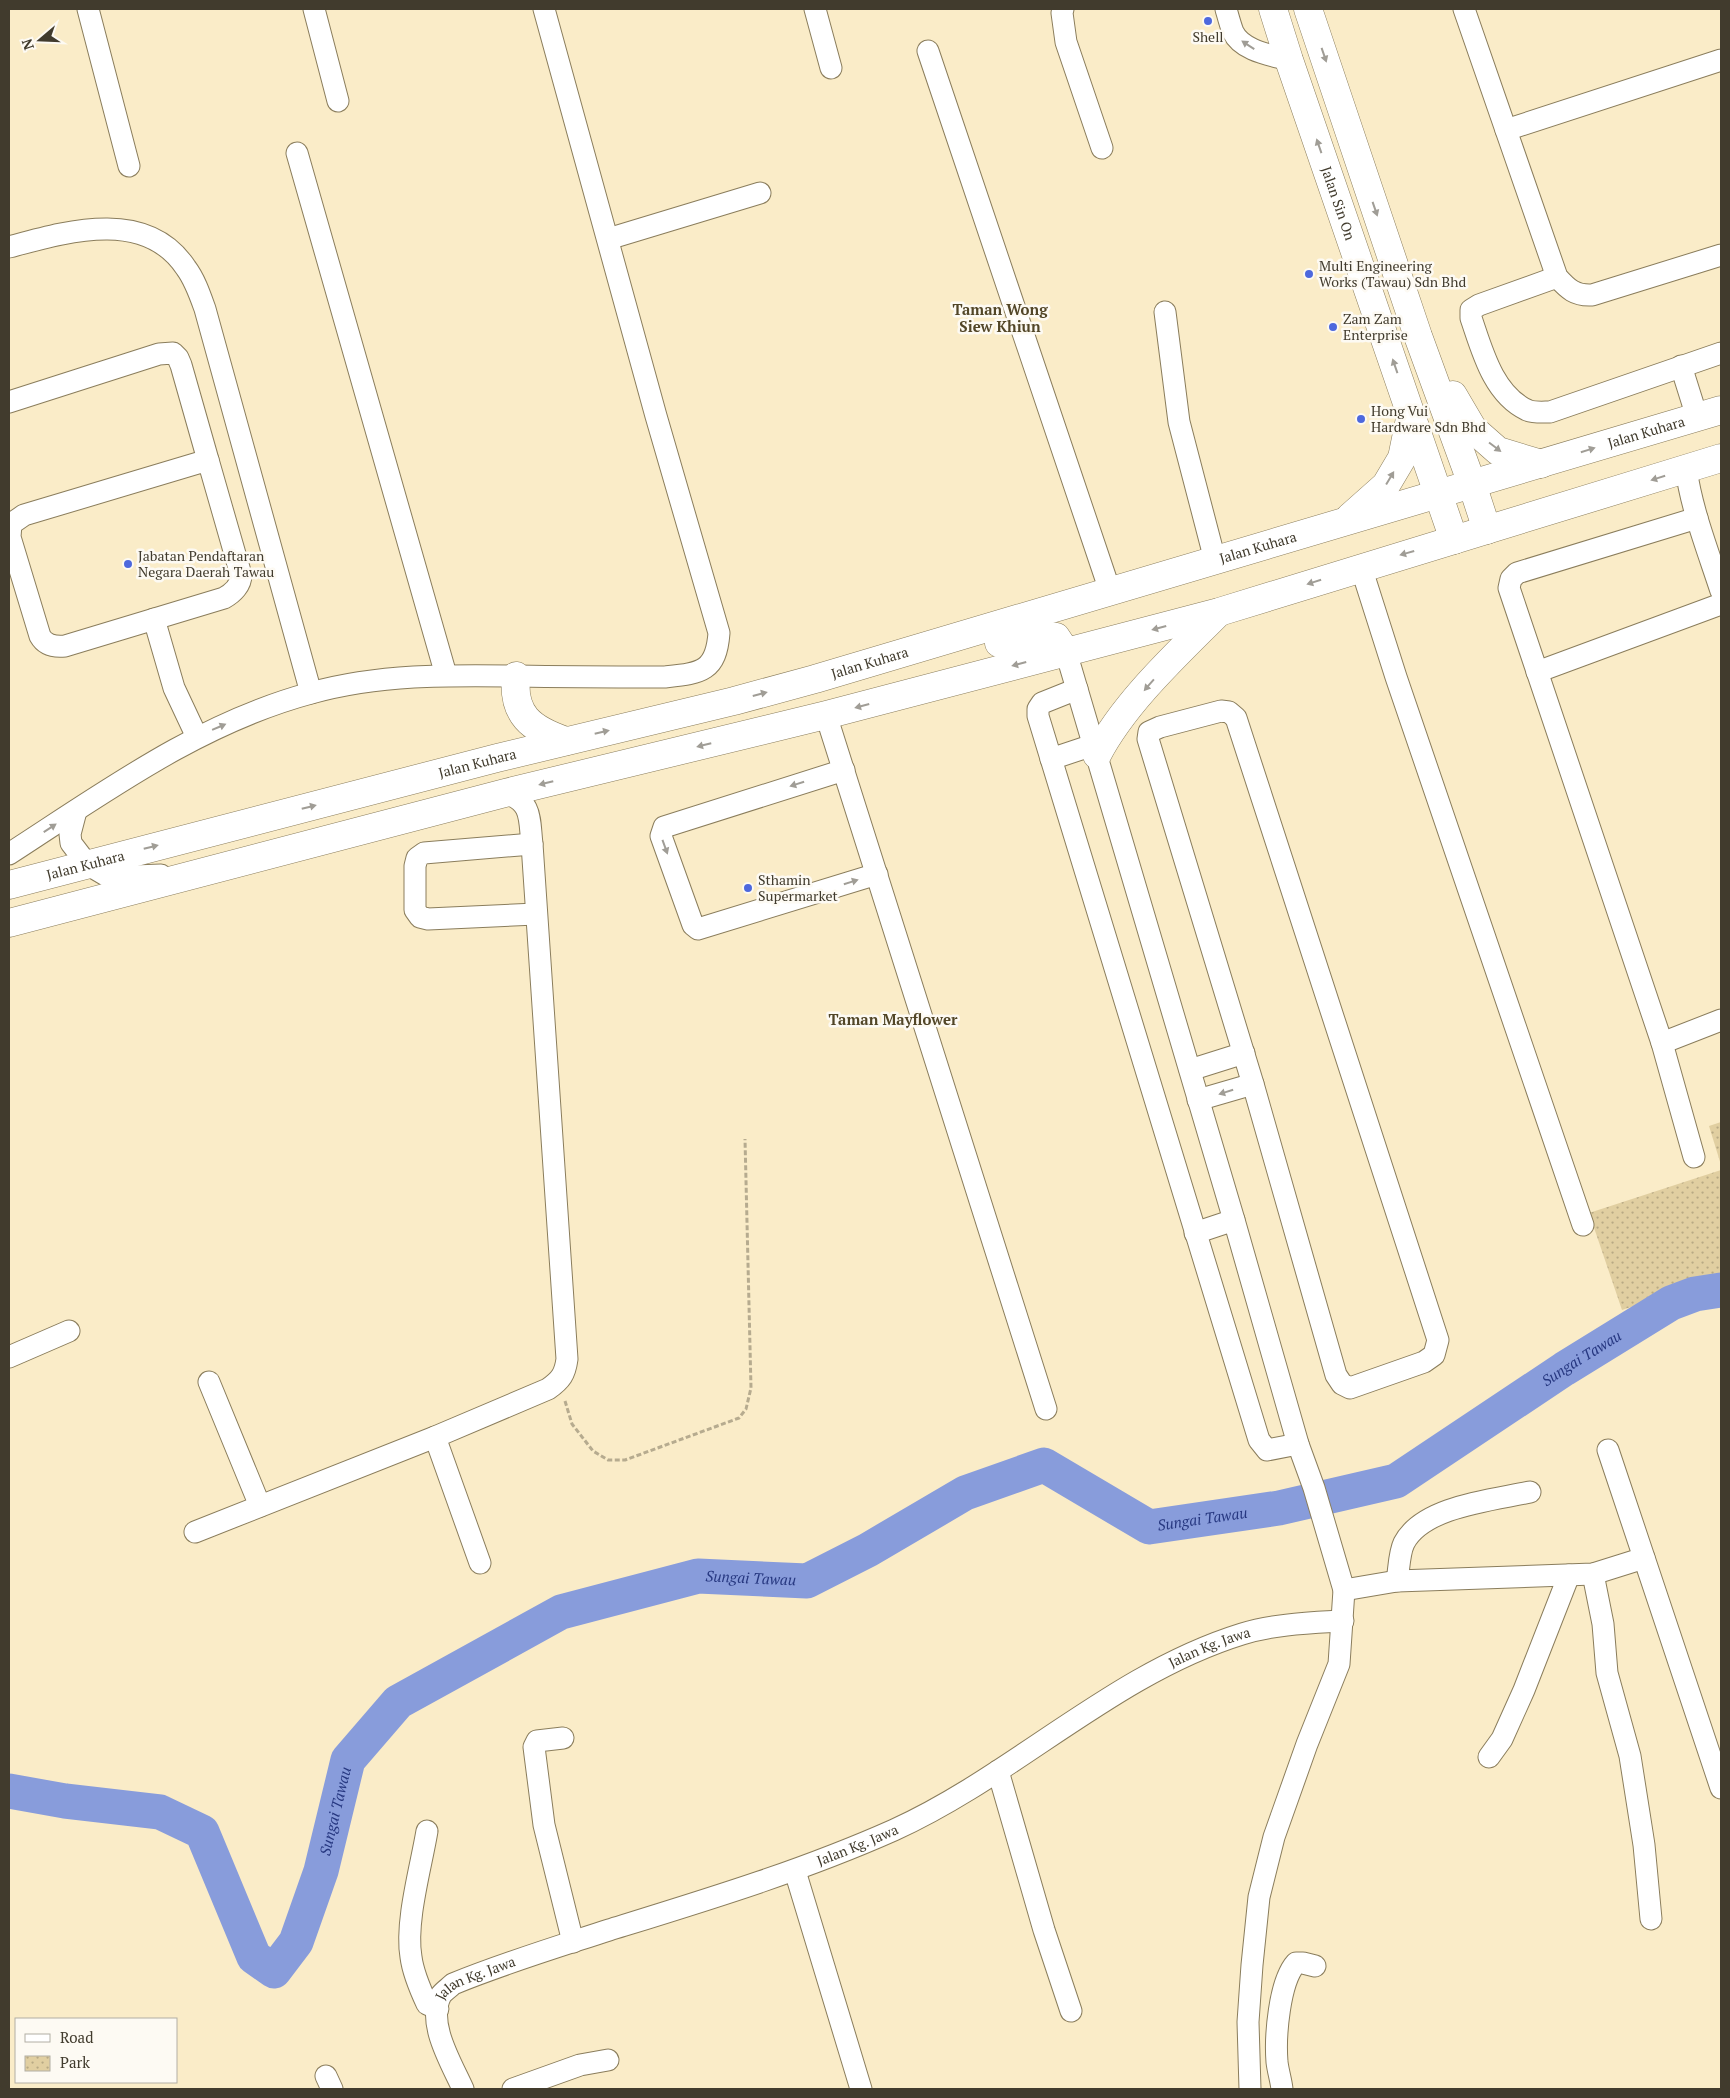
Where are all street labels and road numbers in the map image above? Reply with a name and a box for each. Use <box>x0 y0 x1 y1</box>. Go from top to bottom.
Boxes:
street label: Jalan Sin On <box>1317 164 1360 243</box>
street label: Jalan Kuhara <box>1605 411 1687 452</box>
street label: Jalan Kuhara <box>1217 527 1299 567</box>
street label: Jalan Kuhara <box>829 642 910 683</box>
street label: Jalan Kuhara <box>436 744 518 782</box>
street label: Jalan Kuhara <box>44 845 126 884</box>
street label: Jalan Kg. Jawa <box>1165 1622 1252 1672</box>
street label: Jalan Kg. Jawa <box>814 1819 901 1870</box>
street label: Jalan Kg. Jawa <box>430 1951 518 2003</box>

